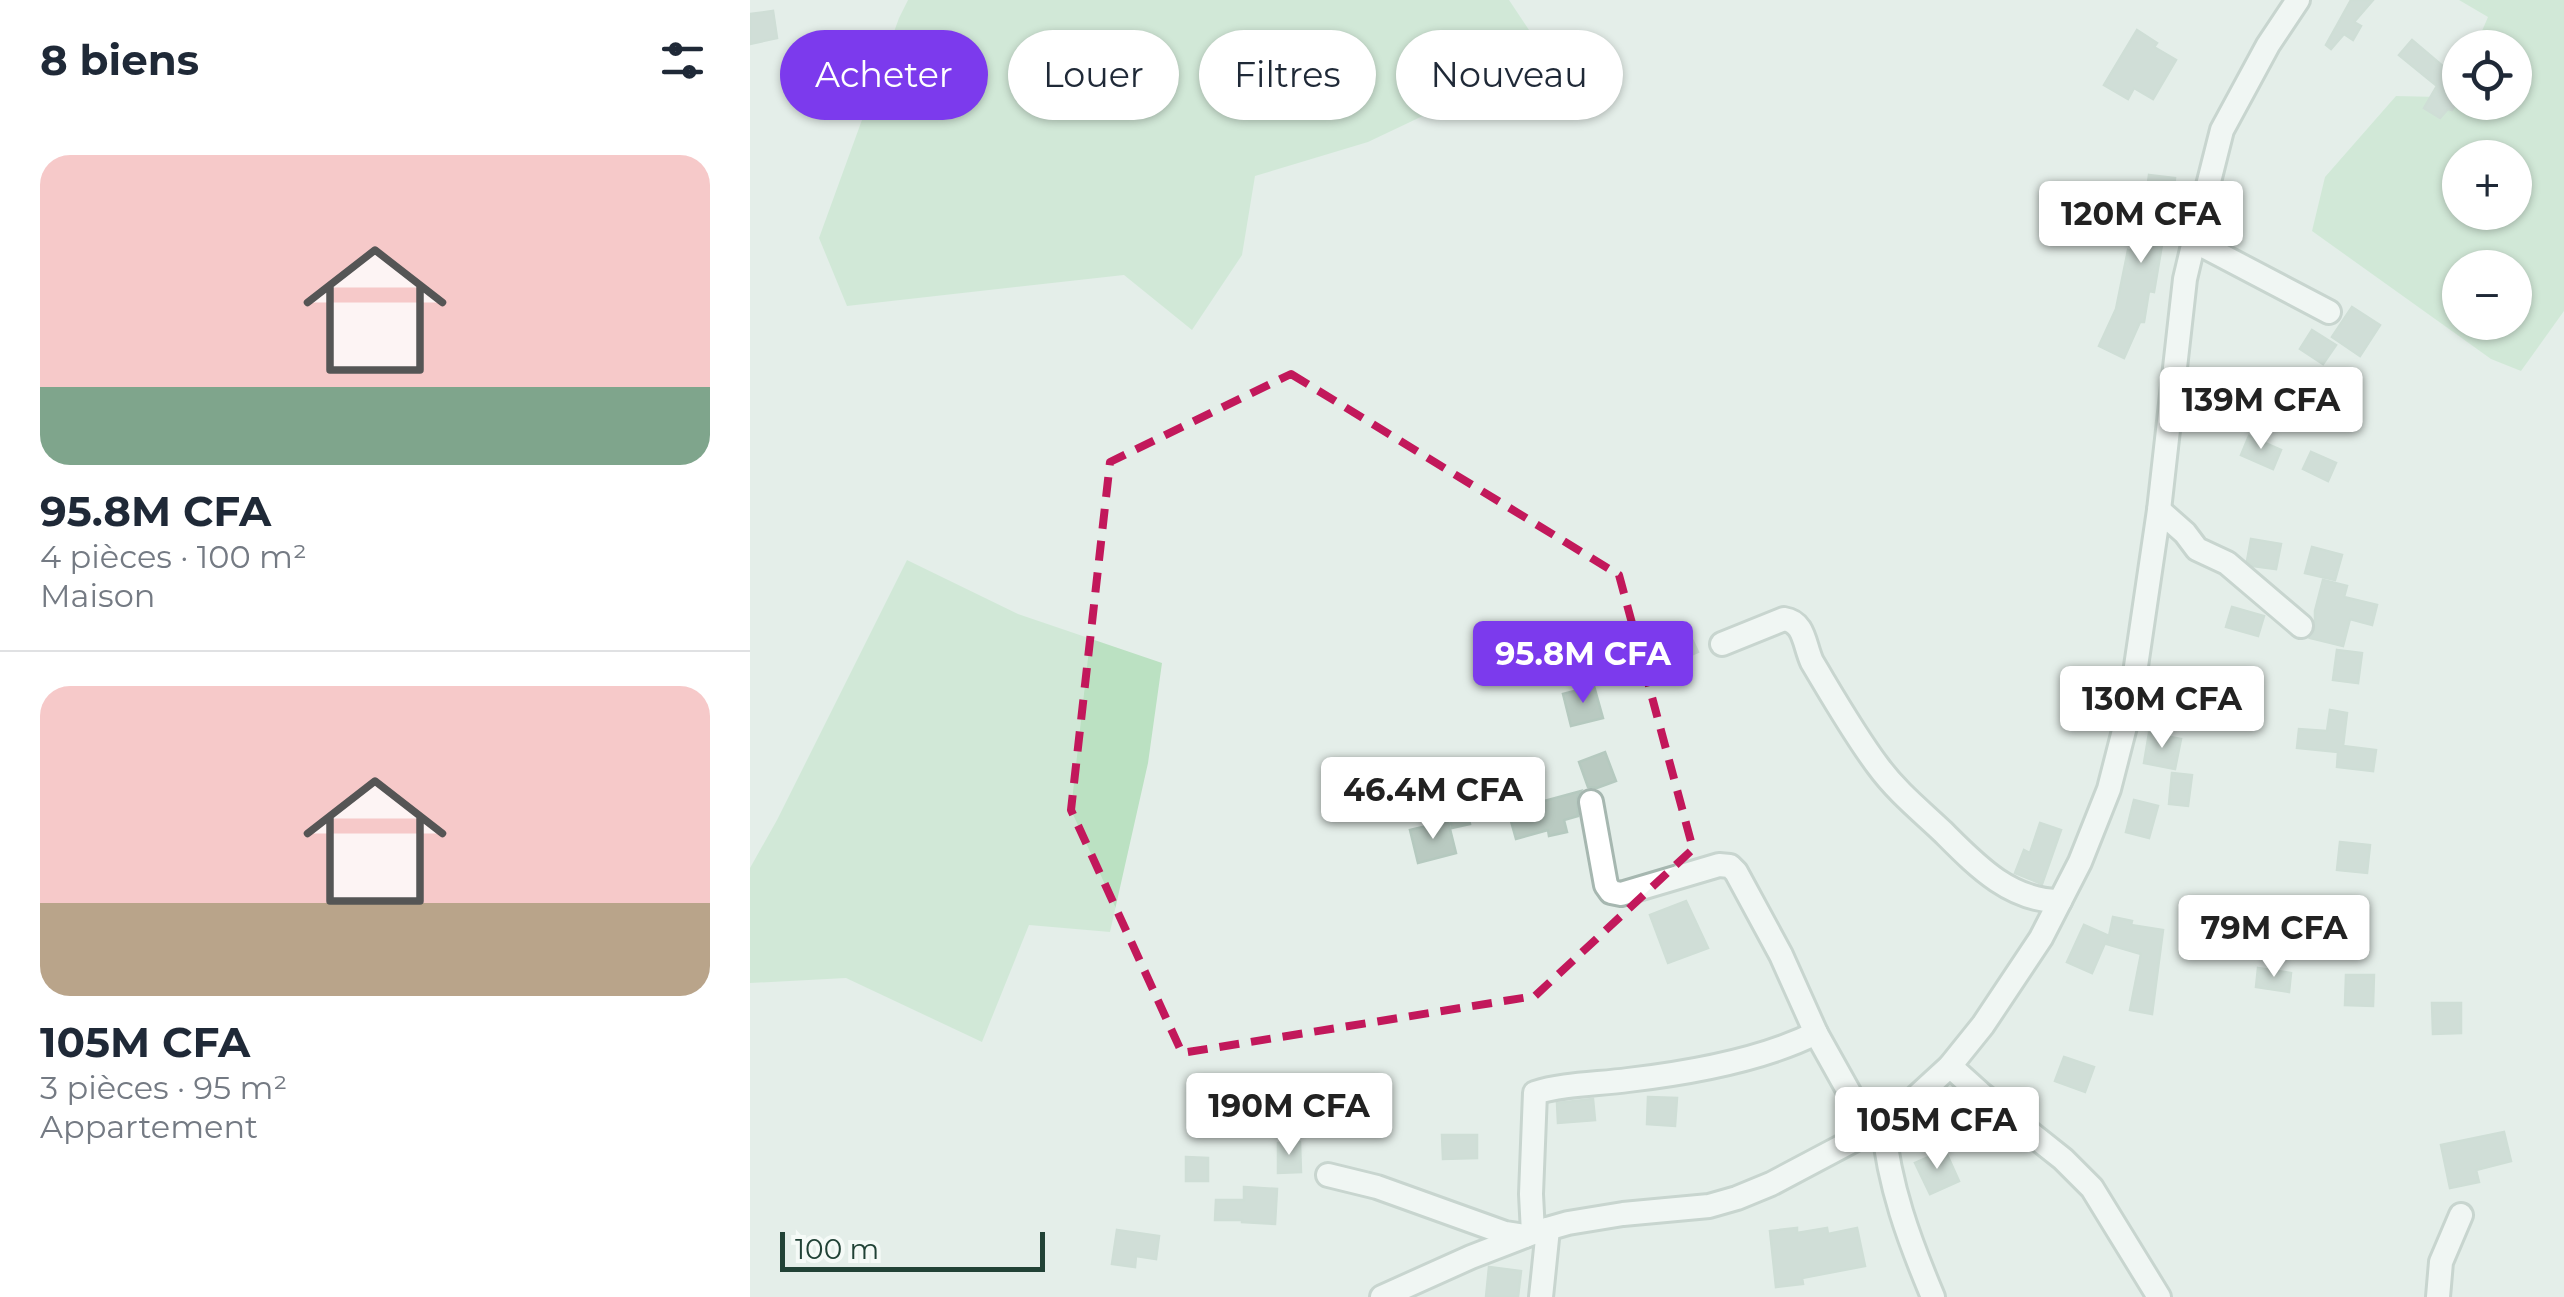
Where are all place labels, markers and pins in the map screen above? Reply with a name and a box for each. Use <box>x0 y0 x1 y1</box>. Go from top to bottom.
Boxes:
pin: 120M CFA <box>2038 181 2244 266</box>
pin: 139M CFA <box>2158 367 2364 452</box>
pin: 95.8M CFA <box>1469 621 1697 706</box>
pin: 130M CFA <box>2059 666 2265 751</box>
pin: 46.4M CFA <box>1319 757 1547 842</box>
pin: 79M CFA <box>2182 895 2366 980</box>
pin: 190M CFA <box>1186 1073 1392 1158</box>
pin: 105M CFA <box>1834 1087 2040 1172</box>

